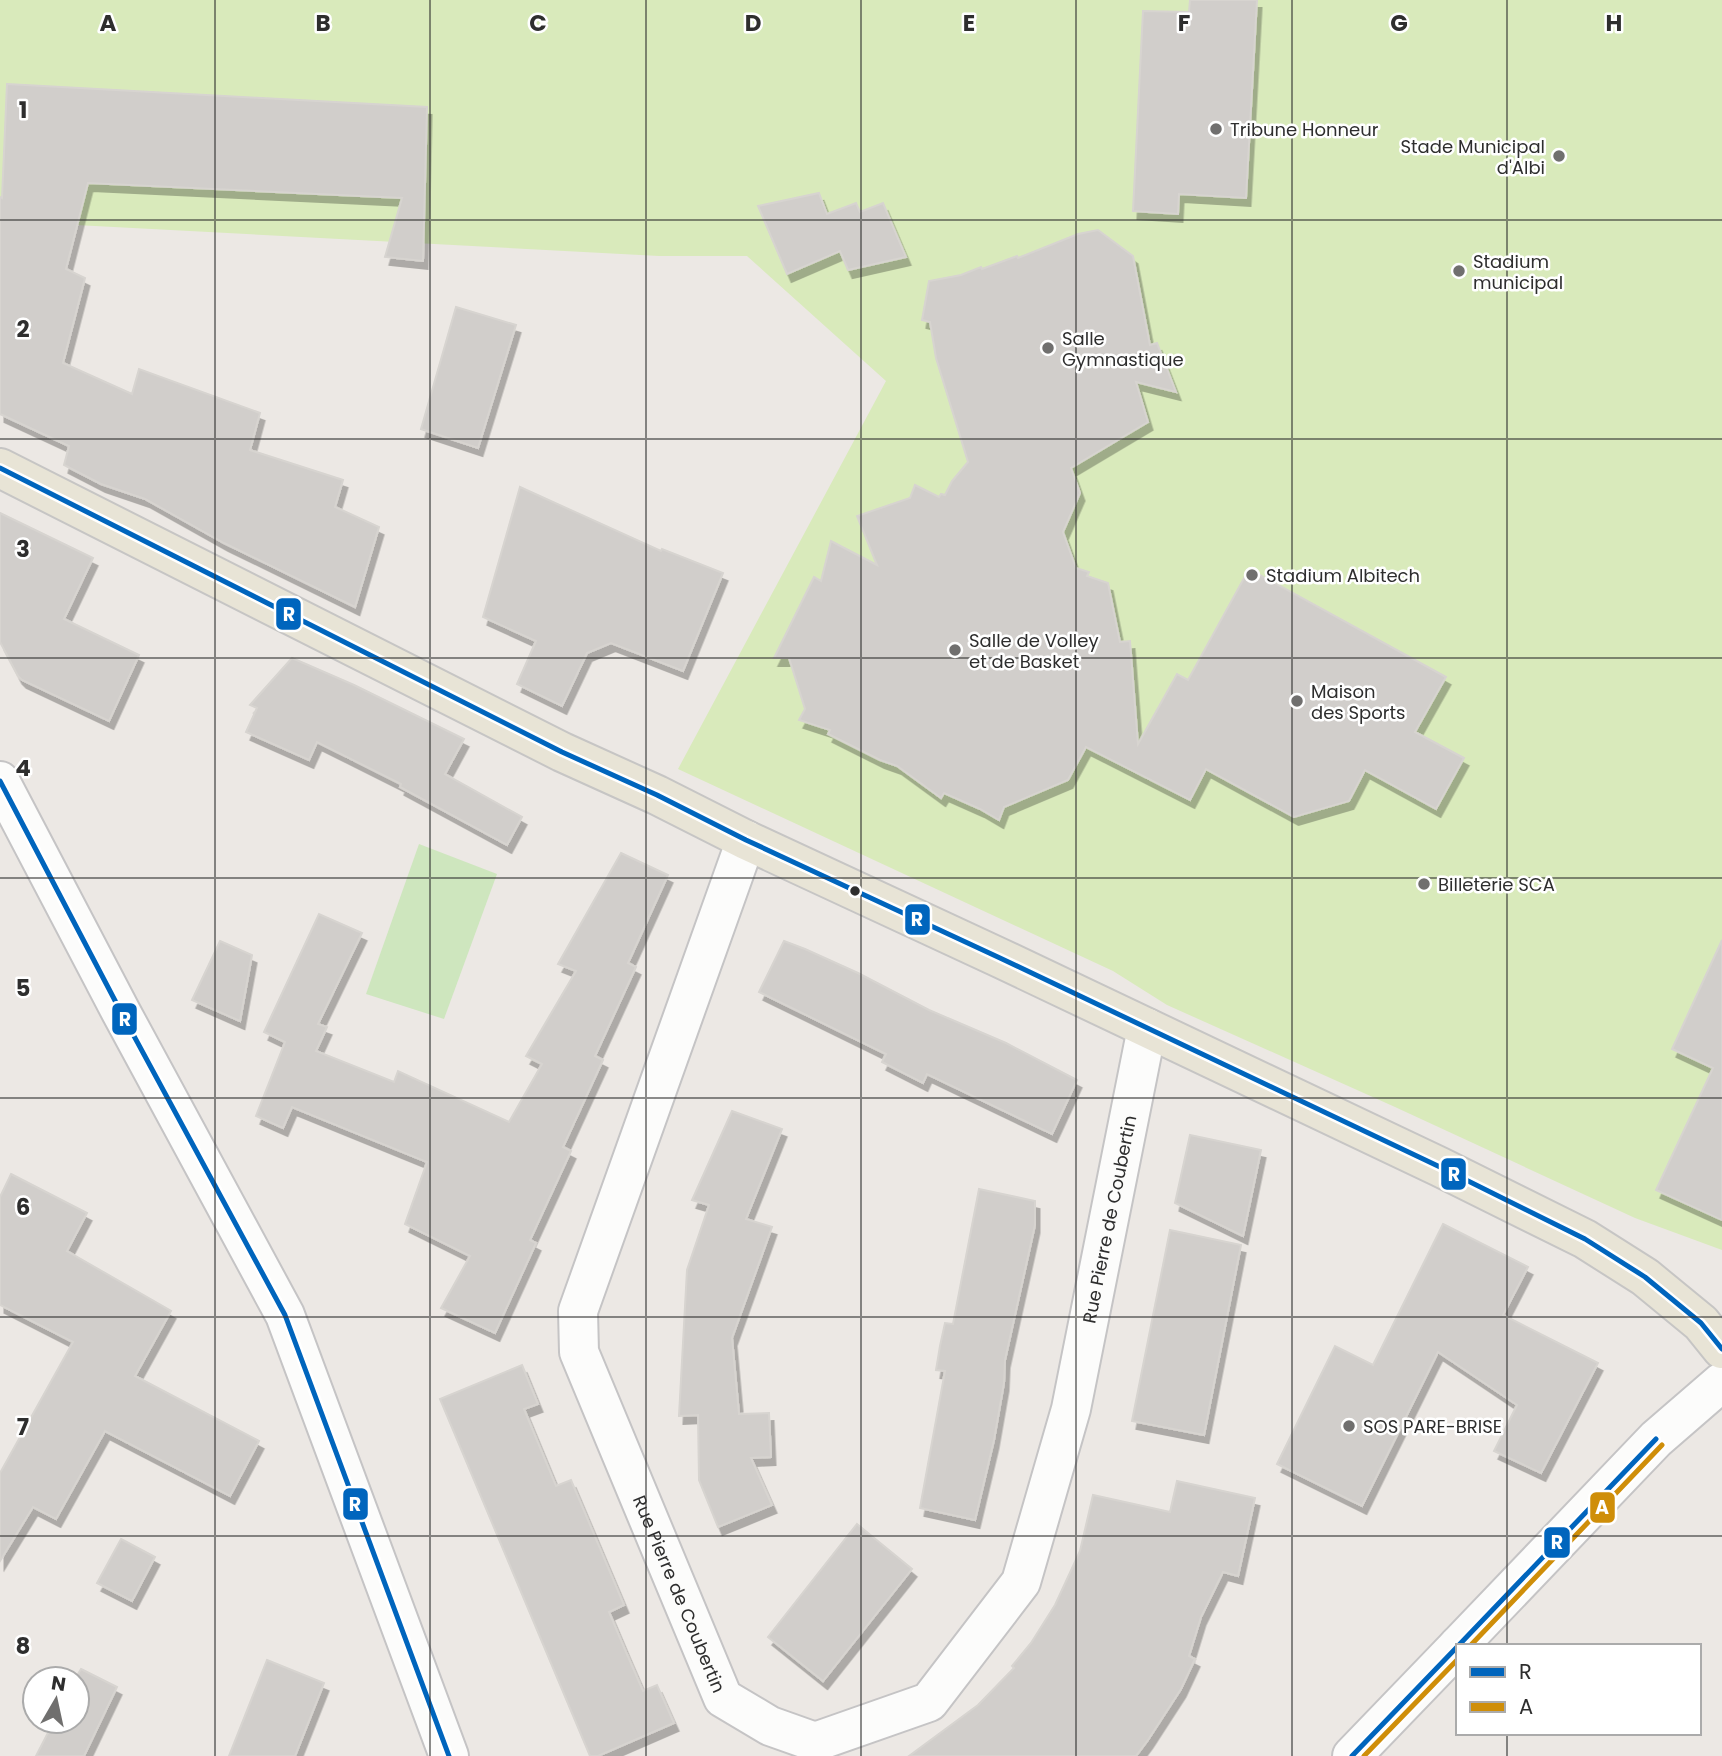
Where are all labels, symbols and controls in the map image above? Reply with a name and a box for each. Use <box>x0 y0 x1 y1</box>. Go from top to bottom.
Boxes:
text: A <box>100 7 117 39</box>
text: B <box>315 7 331 39</box>
text: C <box>529 7 547 39</box>
text: D <box>745 7 761 39</box>
text: E <box>963 7 975 39</box>
text: F <box>1178 7 1190 39</box>
text: G <box>1390 7 1408 39</box>
text: H <box>1606 7 1622 39</box>
text: 1 <box>19 94 27 126</box>
place label: Tribune Honneur <box>1230 117 1379 142</box>
marker: Tribune Honneur <box>1208 121 1224 137</box>
place label: Stade Municipal d'Albi <box>1400 134 1545 180</box>
marker: Stade Municipal d'Albi <box>1551 148 1567 164</box>
place label: Stadium municipal <box>1473 249 1563 295</box>
marker: Stadium municipal <box>1451 263 1467 279</box>
text: 2 <box>16 313 30 345</box>
place label: Salle Gymnastique <box>1062 326 1184 372</box>
marker: Salle Gymnastique <box>1040 340 1056 356</box>
text: 3 <box>16 533 30 565</box>
place label: Stadium Albitech <box>1266 563 1420 588</box>
marker: Stadium Albitech <box>1244 567 1260 583</box>
line badge: R <box>275 597 302 631</box>
text: R <box>283 601 295 628</box>
place label: Salle de Volley et de Basket <box>969 628 1099 674</box>
marker: Salle de Volley et de Basket <box>947 642 963 658</box>
place label: Maison des Sports <box>1311 679 1405 725</box>
marker: Maison des Sports <box>1289 693 1305 709</box>
text: 4 <box>15 752 31 784</box>
place label: Billeterie SCA <box>1438 872 1555 897</box>
marker: Billeterie SCA <box>1416 876 1432 892</box>
unlabelled marker <box>848 884 862 898</box>
line badge: R <box>904 903 931 936</box>
text: R <box>911 906 923 933</box>
text: 5 <box>16 972 30 1004</box>
line badge: R <box>111 1002 138 1036</box>
text: R <box>119 1006 131 1033</box>
street label: Rue Pierre de Coubertin <box>1076 1113 1142 1325</box>
line badge: R <box>1440 1157 1467 1191</box>
text: R <box>1448 1161 1460 1188</box>
text: 6 <box>16 1191 30 1223</box>
text: 7 <box>17 1411 29 1443</box>
place label: SOS PARE-BRISE <box>1363 1414 1502 1439</box>
marker: SOS PARE-BRISE <box>1341 1418 1357 1434</box>
line badge: R <box>342 1487 369 1521</box>
text: R <box>349 1491 361 1518</box>
street label: Rue Pierre de Coubertin <box>627 1491 732 1696</box>
line badge: A <box>1589 1491 1616 1524</box>
text: A <box>1595 1494 1609 1521</box>
line badge: R <box>1543 1526 1571 1559</box>
text: R <box>1551 1529 1563 1556</box>
text: 8 <box>16 1630 30 1662</box>
legend <box>1456 1644 1701 1735</box>
text: R <box>1519 1657 1532 1686</box>
north arrow <box>21 1665 91 1735</box>
text: N <box>49 1669 68 1698</box>
text: A <box>1519 1692 1533 1721</box>

